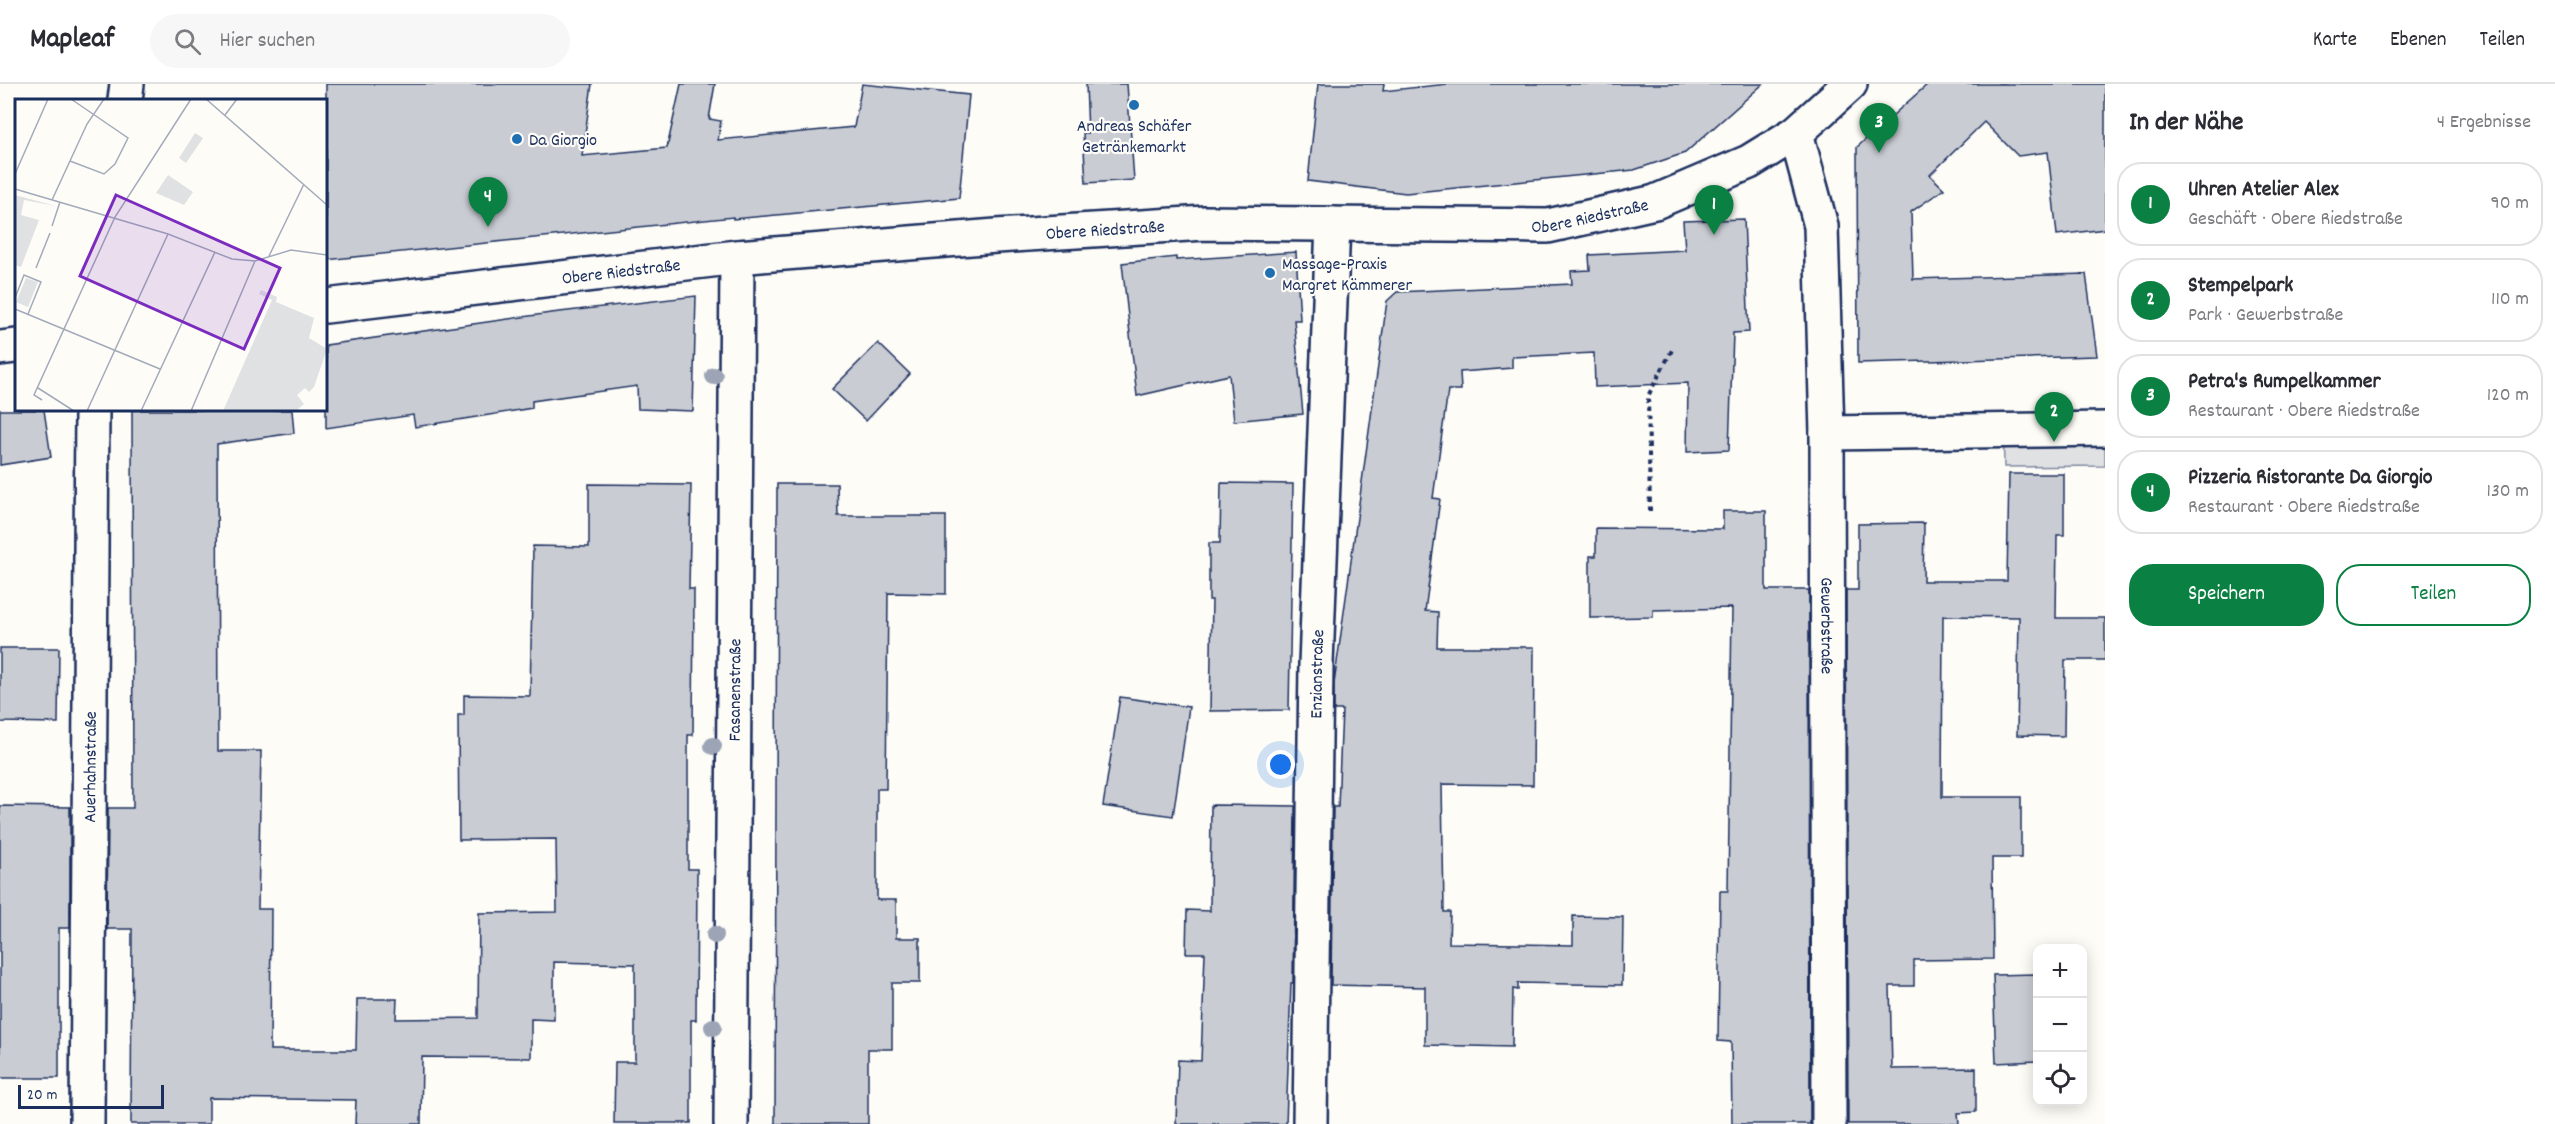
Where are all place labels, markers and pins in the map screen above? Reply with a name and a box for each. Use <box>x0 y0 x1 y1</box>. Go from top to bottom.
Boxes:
marker: Andreas Schäfer Getränkemarkt <box>1127 98 1141 112</box>
pin: 3 <box>1860 104 1898 153</box>
place label: Andreas Schäfer Getränkemarkt <box>1077 115 1192 161</box>
place label: Da Giorgio <box>529 129 597 154</box>
marker: Da Giorgio <box>510 132 524 146</box>
pin: 4 <box>468 178 508 227</box>
pin: 1 <box>1694 186 1734 235</box>
place label: Massage-Praxis Margret Kämmerer <box>1282 253 1412 299</box>
marker: Massage-Praxis Margret Kämmerer <box>1263 266 1277 280</box>
pin: 2 <box>2034 392 2074 442</box>

